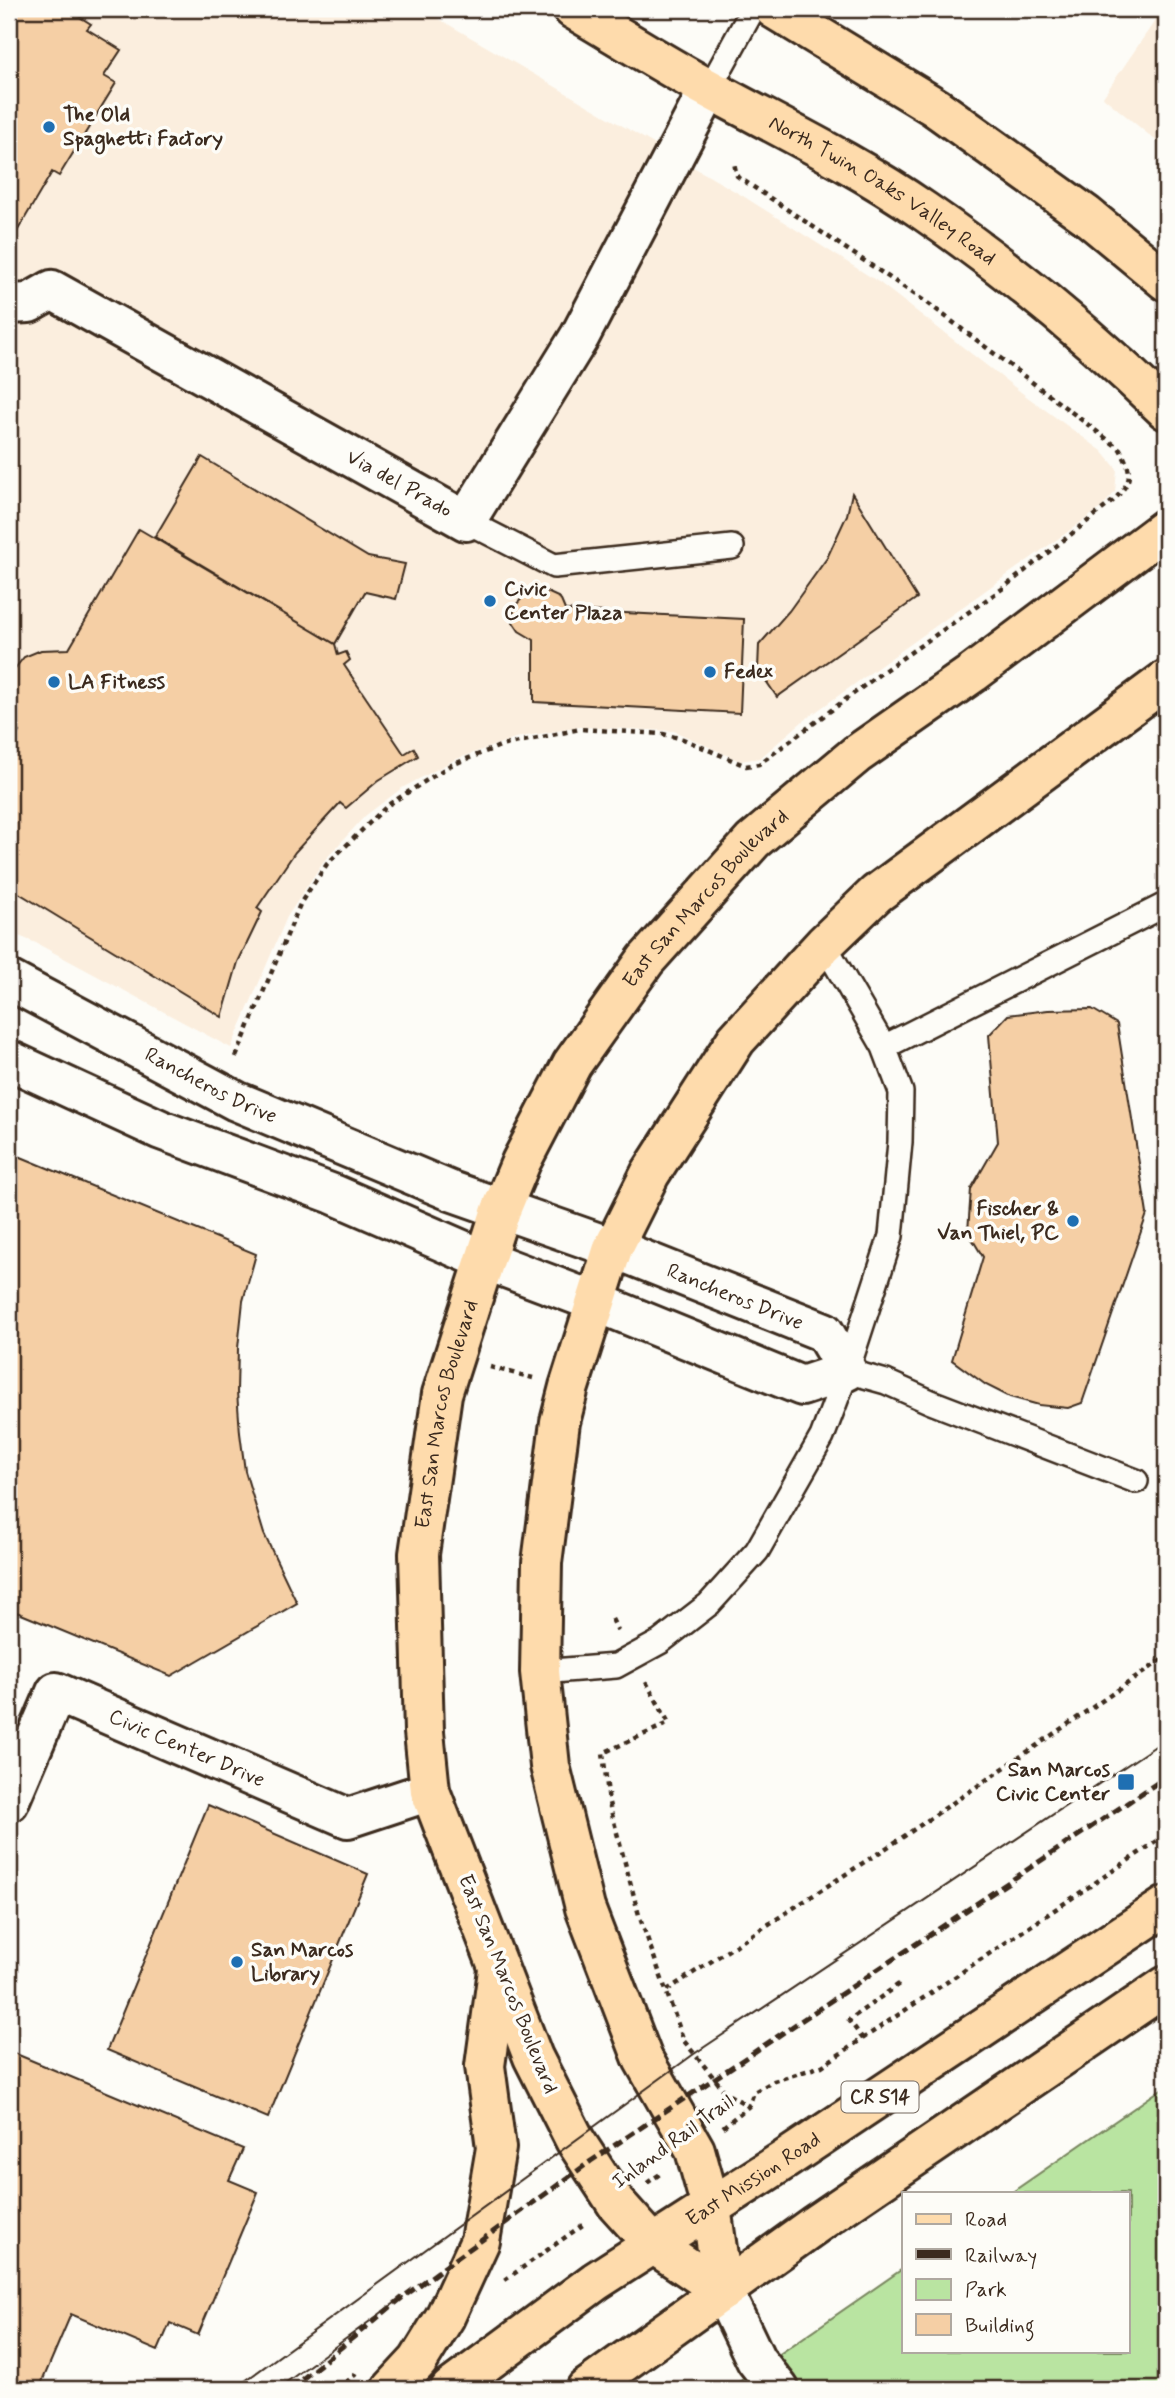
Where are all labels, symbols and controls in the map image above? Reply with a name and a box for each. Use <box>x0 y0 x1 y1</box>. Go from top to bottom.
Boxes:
place label: The Old Spaghetti Factory <box>63 101 223 155</box>
street label: North Twin Oaks Valley Road <box>764 109 1002 272</box>
marker: The Old Spaghetti Factory <box>41 119 57 135</box>
street label: Via del Prado <box>341 443 457 524</box>
place label: Civic Center Plaza <box>504 575 622 627</box>
marker: Civic Center Plaza <box>482 593 498 609</box>
place label: Fedex <box>724 658 774 686</box>
marker: Fedex <box>702 664 718 680</box>
place label: LA Fitness <box>68 668 166 696</box>
marker: LA Fitness <box>46 674 62 690</box>
street label: East San Marcos Boulevard <box>616 803 795 994</box>
street label: Rancheros Drive <box>140 1041 281 1131</box>
place label: Fischer & Van Thiel, PC <box>937 1195 1059 1247</box>
marker: Fischer & Van Thiel, PC <box>1065 1213 1081 1229</box>
street label: Rancheros Drive <box>663 1257 807 1337</box>
street label: East San Marcos Boulevard <box>409 1296 485 1531</box>
street label: Civic Center Drive <box>104 1702 269 1794</box>
place label: San Marcos Civic Center <box>996 1756 1111 1808</box>
marker: San Marcos Civic Center <box>1116 1772 1136 1792</box>
street label: East San Marcos Boulevard <box>451 1870 565 2098</box>
place label: San Marcos Library <box>251 1936 354 1988</box>
marker: San Marcos Library <box>229 1954 245 1970</box>
road number: CR S14 <box>842 2082 918 2112</box>
street label: Inland Rail Trail <box>607 2088 739 2196</box>
street label: East Mission Road <box>681 2126 826 2233</box>
legend <box>902 2192 1130 2352</box>
text: Road <box>965 2206 1007 2234</box>
text: Railway <box>965 2242 1037 2270</box>
text: Park <box>965 2276 1007 2304</box>
text: Building <box>965 2312 1035 2342</box>

